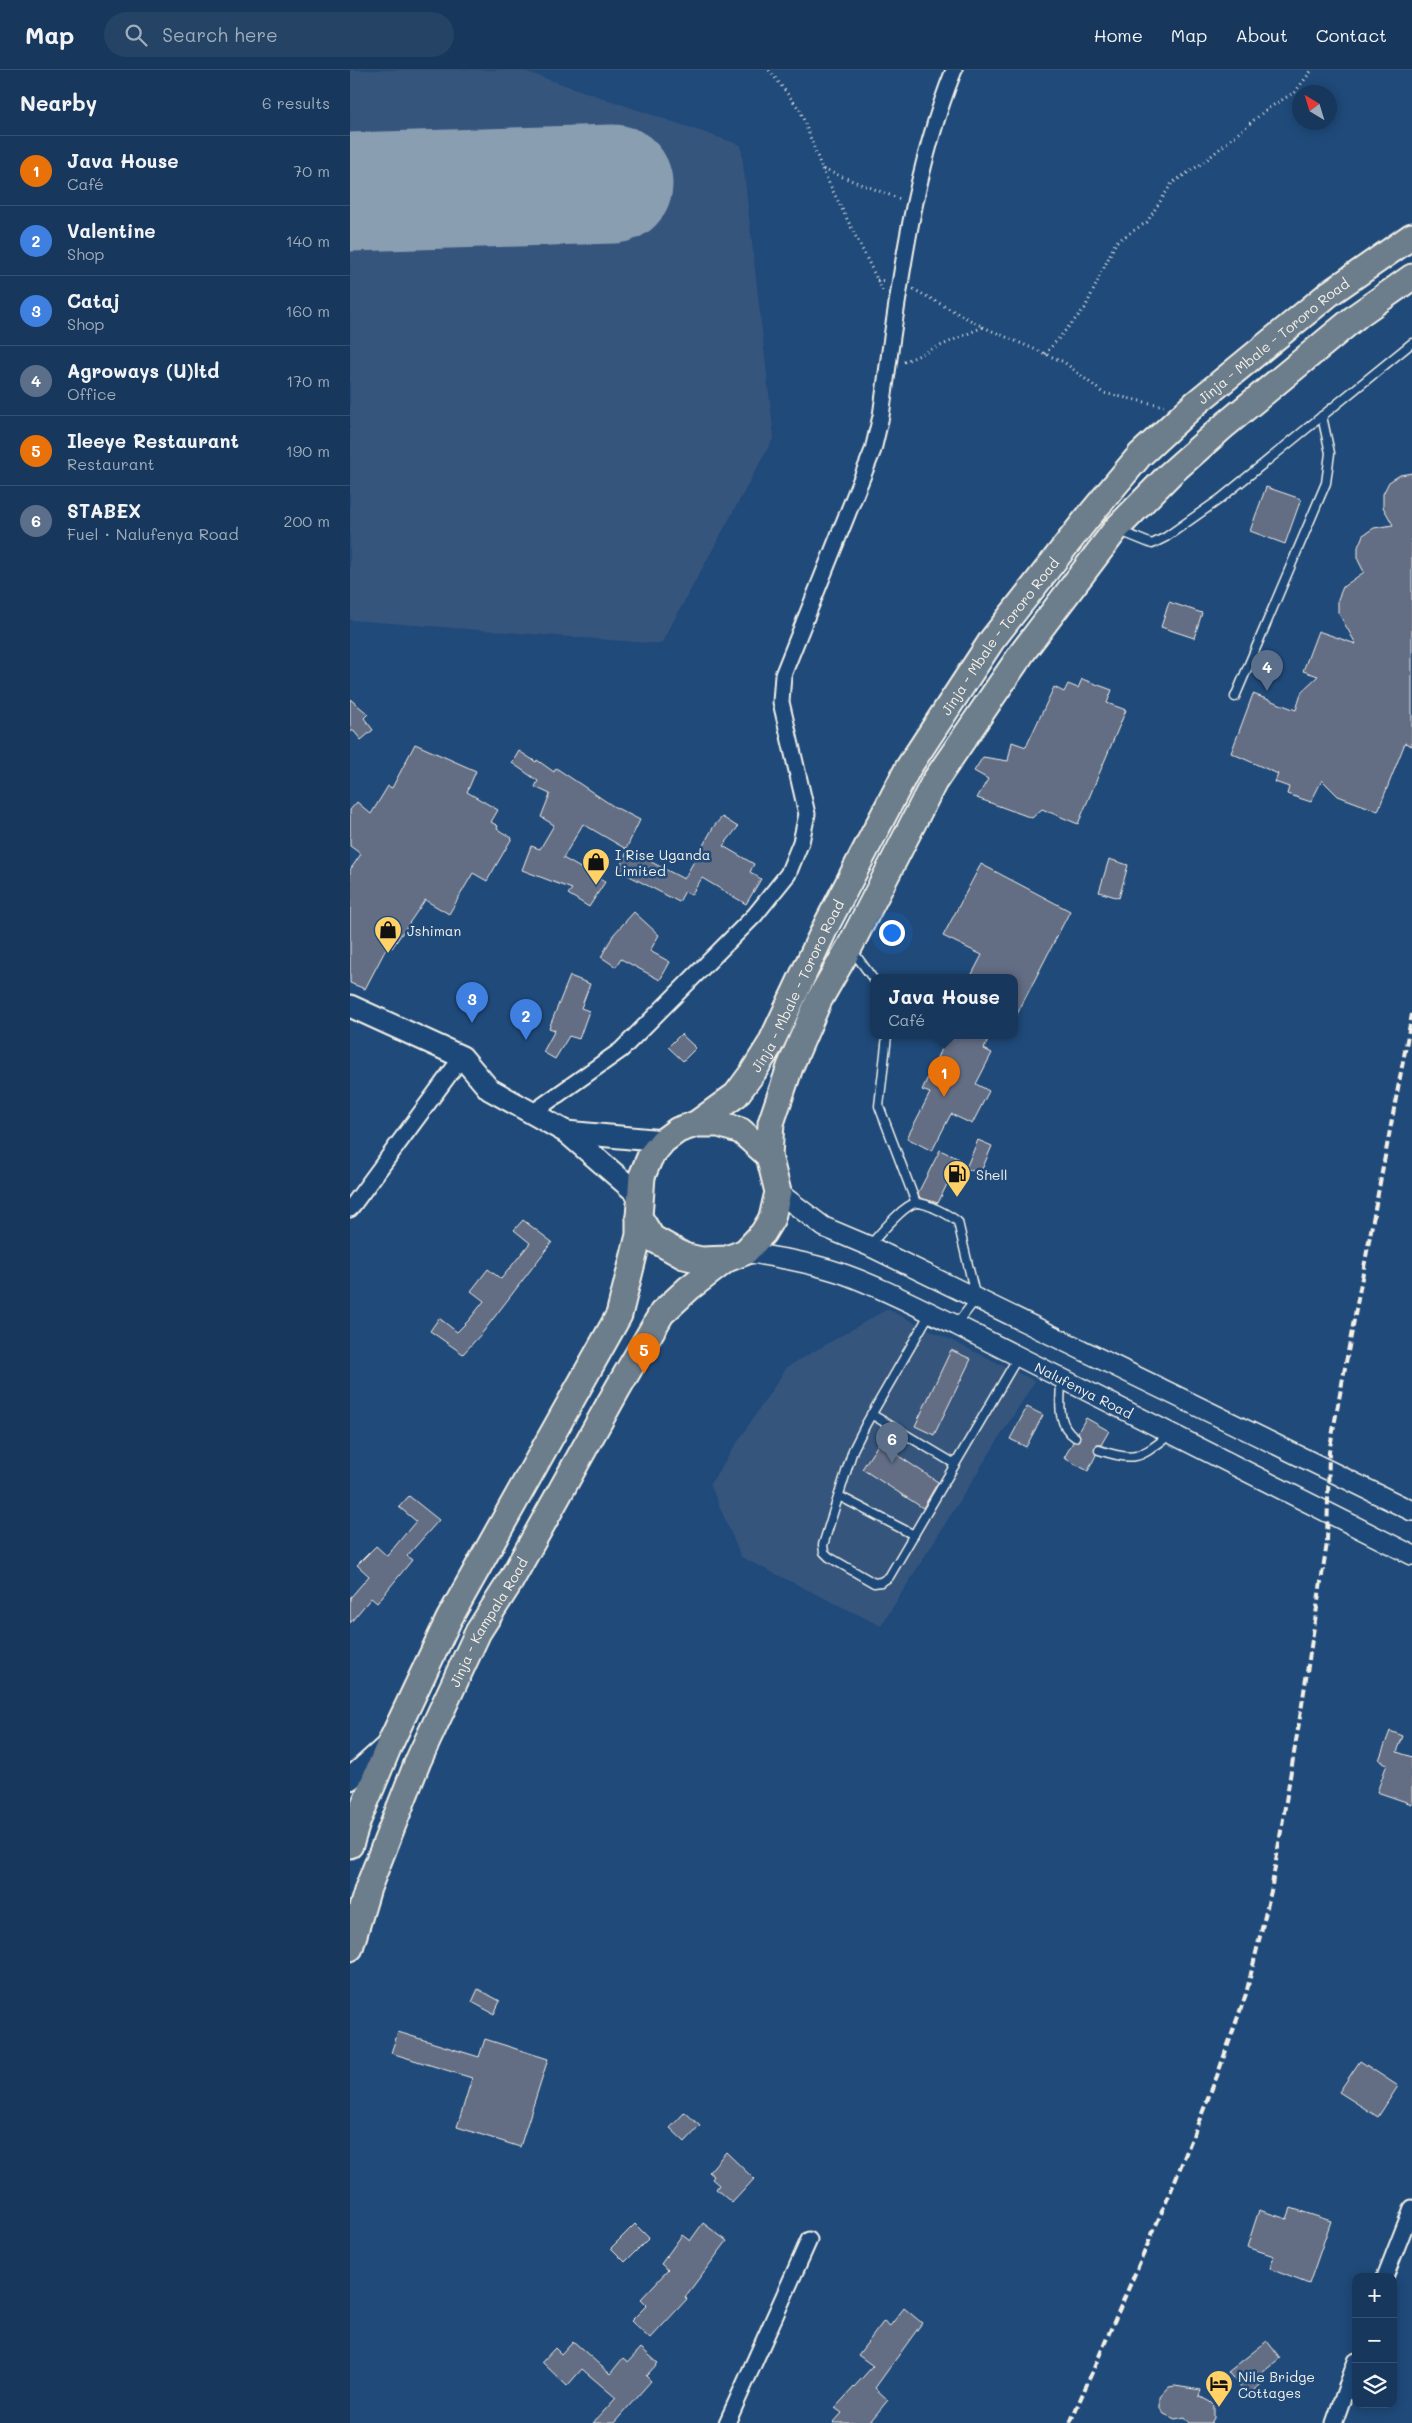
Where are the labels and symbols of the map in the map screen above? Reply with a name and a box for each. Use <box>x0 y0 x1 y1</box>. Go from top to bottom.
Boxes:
north arrow <box>1292 85 1337 130</box>
street label: Jinja - Mbale - Tororo Road <box>1193 273 1353 408</box>
street label: Jinja - Mbale - Tororo Road <box>936 553 1063 718</box>
pin: 4 <box>1251 650 1283 691</box>
place label: I Rise Uganda Limited <box>615 845 710 880</box>
shop icon: I Rise Uganda Limited <box>581 847 611 886</box>
street label: Jinja - Mbale - Tororo Road <box>746 896 848 1075</box>
shop icon: Jshiman <box>373 915 403 954</box>
your location <box>879 920 905 946</box>
place label: Jshiman <box>407 921 461 940</box>
pin: 3 <box>456 982 488 1023</box>
pin: 2 <box>510 999 542 1040</box>
pin: 1 <box>928 1056 960 1097</box>
fuel station icon: Shell <box>942 1159 972 1198</box>
place label: Shell <box>976 1165 1007 1184</box>
pin: 5 <box>628 1333 660 1374</box>
street label: Nalufenya Road <box>1032 1357 1136 1422</box>
pin: 6 <box>876 1422 908 1463</box>
street label: Jinja - Kampala Road <box>444 1554 531 1690</box>
place label: Nile Bridge Cottages <box>1238 2367 1315 2402</box>
hotel icon: Nile Bridge Cottages <box>1204 2369 1234 2408</box>

